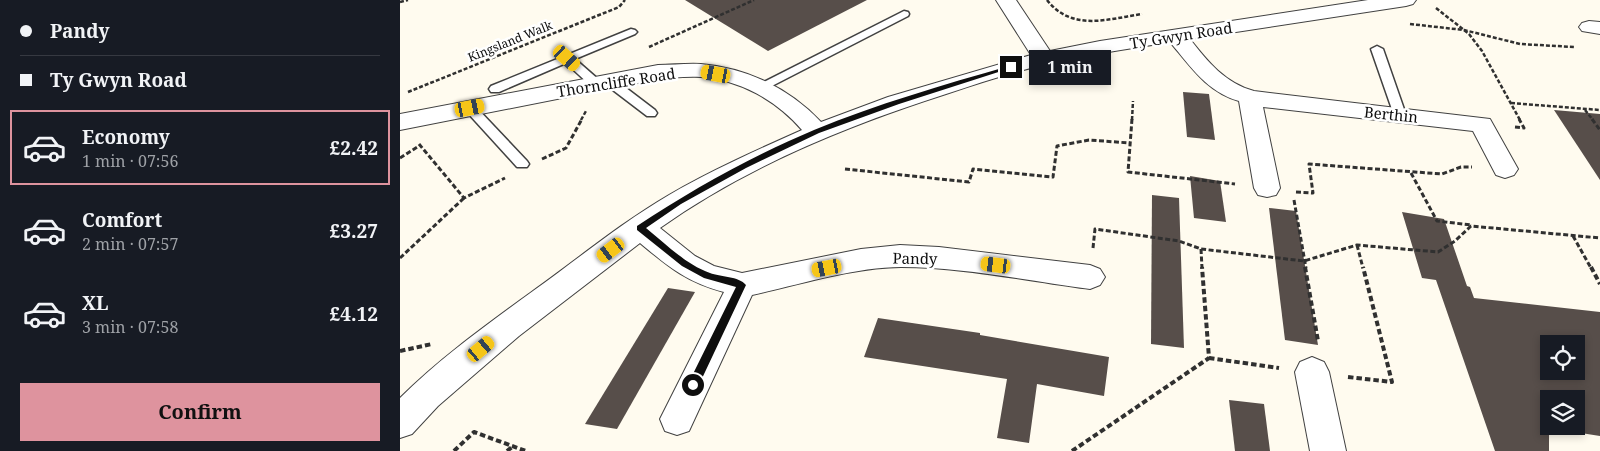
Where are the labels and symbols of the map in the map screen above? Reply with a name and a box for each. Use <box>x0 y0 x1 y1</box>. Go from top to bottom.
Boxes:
street label: Kingsland Walk <box>465 16 556 66</box>
street label: Ty Gwyn Road <box>1128 17 1234 53</box>
car <box>550 42 583 74</box>
callout: 1 min <box>1028 50 1111 84</box>
route end <box>1000 56 1022 78</box>
street label: Thorncliffe Road <box>555 63 677 101</box>
car <box>699 64 732 84</box>
car <box>453 98 486 118</box>
street label: Berthin <box>1363 101 1419 127</box>
car <box>594 235 627 265</box>
street label: Pandy <box>892 248 938 268</box>
car <box>980 256 1011 274</box>
car <box>810 258 843 278</box>
car <box>464 334 497 364</box>
route start <box>682 374 704 396</box>

